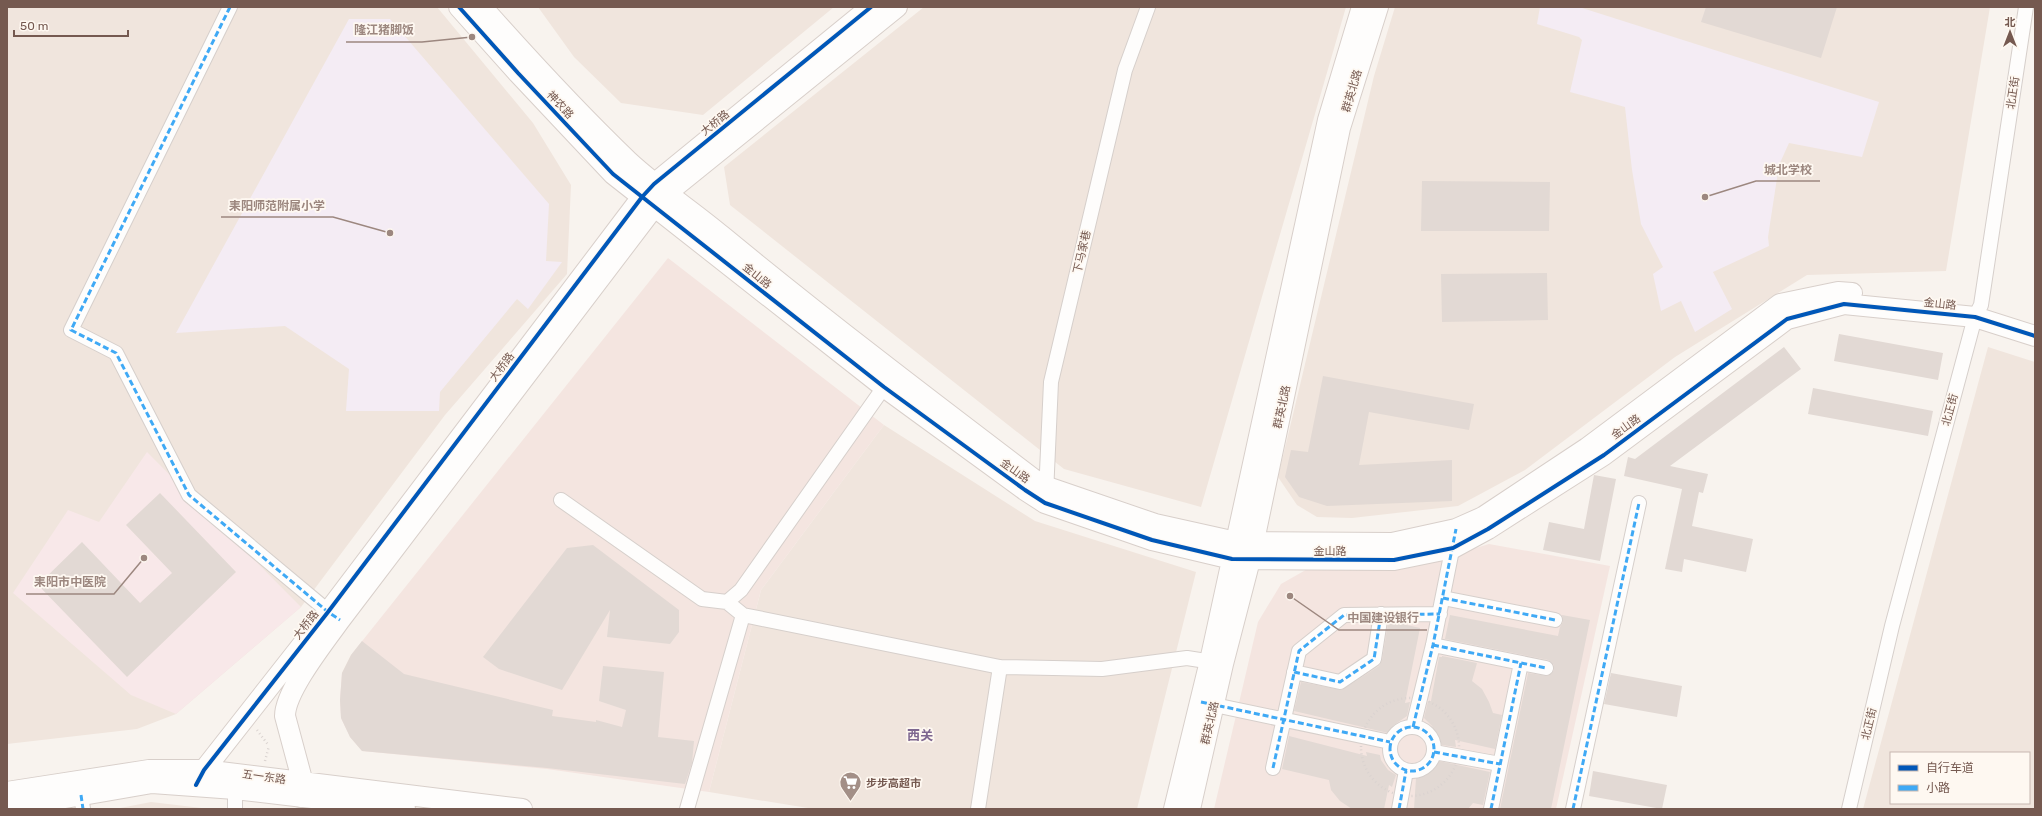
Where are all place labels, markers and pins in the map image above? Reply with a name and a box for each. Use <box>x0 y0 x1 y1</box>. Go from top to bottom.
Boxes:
callout: 隆江猪脚饭 <box>346 18 422 42</box>
callout: 城北学校 <box>1756 157 1820 181</box>
callout: 耒阳师范附属小学 <box>221 193 333 217</box>
callout: 耒阳市中医院 <box>26 570 114 594</box>
callout: 中国建设银行 <box>1339 606 1427 630</box>
supermarket icon: 步步高超市 <box>838 770 864 803</box>
place label: 步步高超市 <box>866 777 921 790</box>

